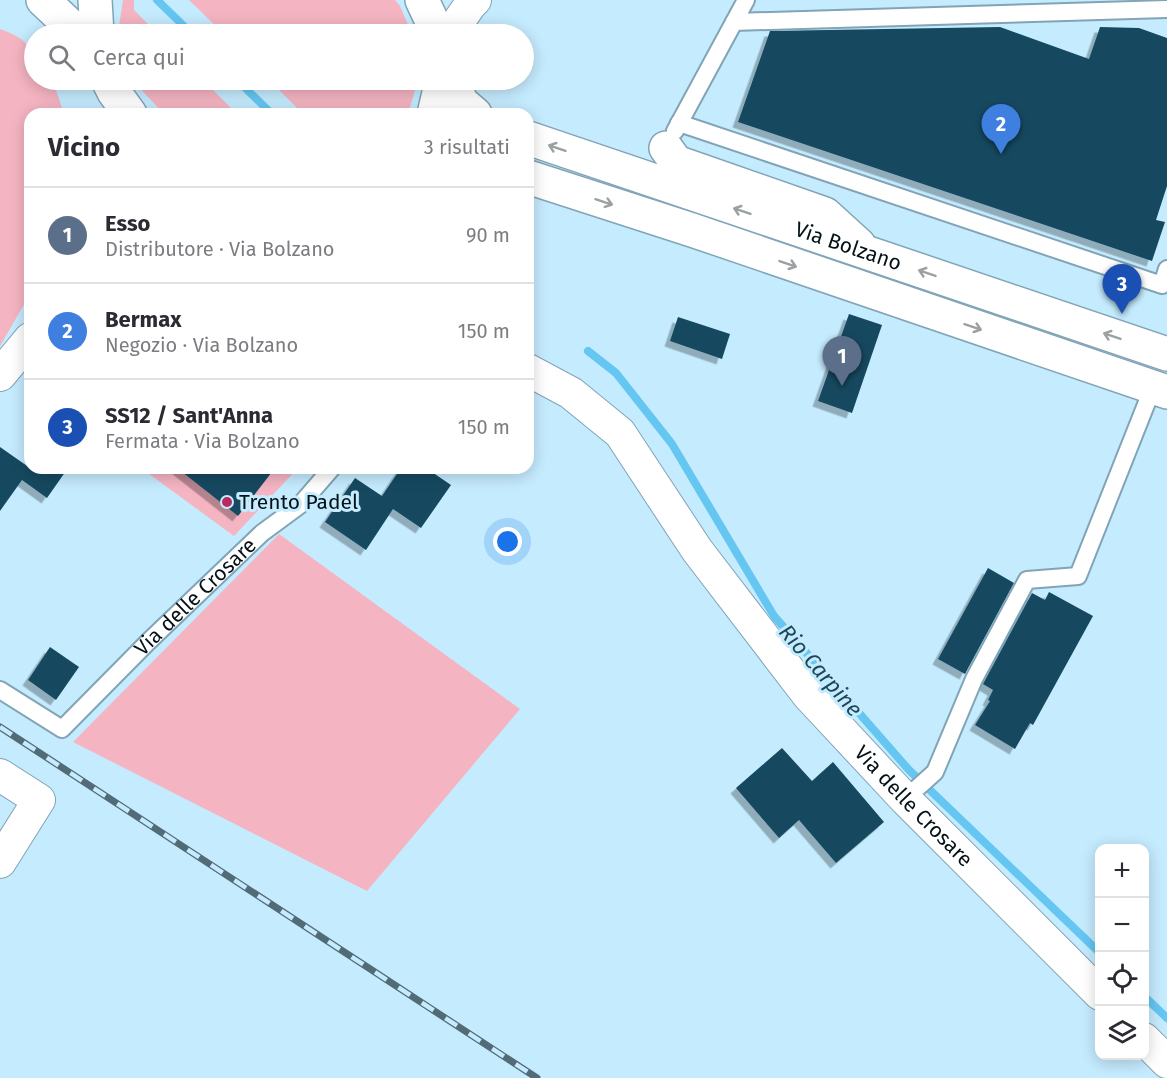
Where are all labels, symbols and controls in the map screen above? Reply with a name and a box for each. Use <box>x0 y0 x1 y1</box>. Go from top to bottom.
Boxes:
search box <box>24 24 534 90</box>
icon: search <box>45 41 78 74</box>
text: Cerca qui <box>93 44 185 71</box>
pin: 2 <box>982 104 1020 154</box>
text: Vicino <box>48 132 120 163</box>
text: 3 risultati <box>424 135 510 159</box>
one-way arrow <box>548 142 567 153</box>
one-way arrow <box>594 197 613 208</box>
one-way arrow <box>733 205 752 216</box>
text: Esso <box>105 210 150 237</box>
street label: Via Bolzano <box>791 216 905 276</box>
text: 1 <box>63 223 72 247</box>
text: 90 m <box>466 223 510 247</box>
text: Distributore · Via Bolzano <box>105 237 335 261</box>
one-way arrow <box>779 259 797 270</box>
pin: 3 <box>1102 264 1142 314</box>
one-way arrow <box>918 267 937 278</box>
text: Bermax <box>105 306 181 333</box>
text: 2 <box>62 319 73 343</box>
text: 150 m <box>458 319 510 343</box>
one-way arrow <box>963 322 982 333</box>
one-way arrow <box>1103 329 1122 340</box>
text: Negozio · Via Bolzano <box>105 333 298 357</box>
pin: 1 <box>822 336 862 386</box>
text: SS12 / Sant'Anna <box>105 402 273 429</box>
text: 3 <box>62 415 73 439</box>
text: 150 m <box>458 415 510 439</box>
text: Fermata · Via Bolzano <box>105 429 300 453</box>
place label: Trento Padel <box>239 489 358 515</box>
marker: Trento Padel <box>220 495 234 509</box>
your location <box>493 527 522 556</box>
street label: Via delle Crosare <box>129 532 262 661</box>
water label: Rio Carpine <box>773 619 868 722</box>
street label: Via delle Crosare <box>849 740 978 872</box>
map controls <box>1095 844 1149 1060</box>
button: + <box>1095 844 1149 898</box>
button: − <box>1095 898 1149 952</box>
button: locate <box>1095 952 1149 1006</box>
button: layers <box>1095 1006 1149 1060</box>

